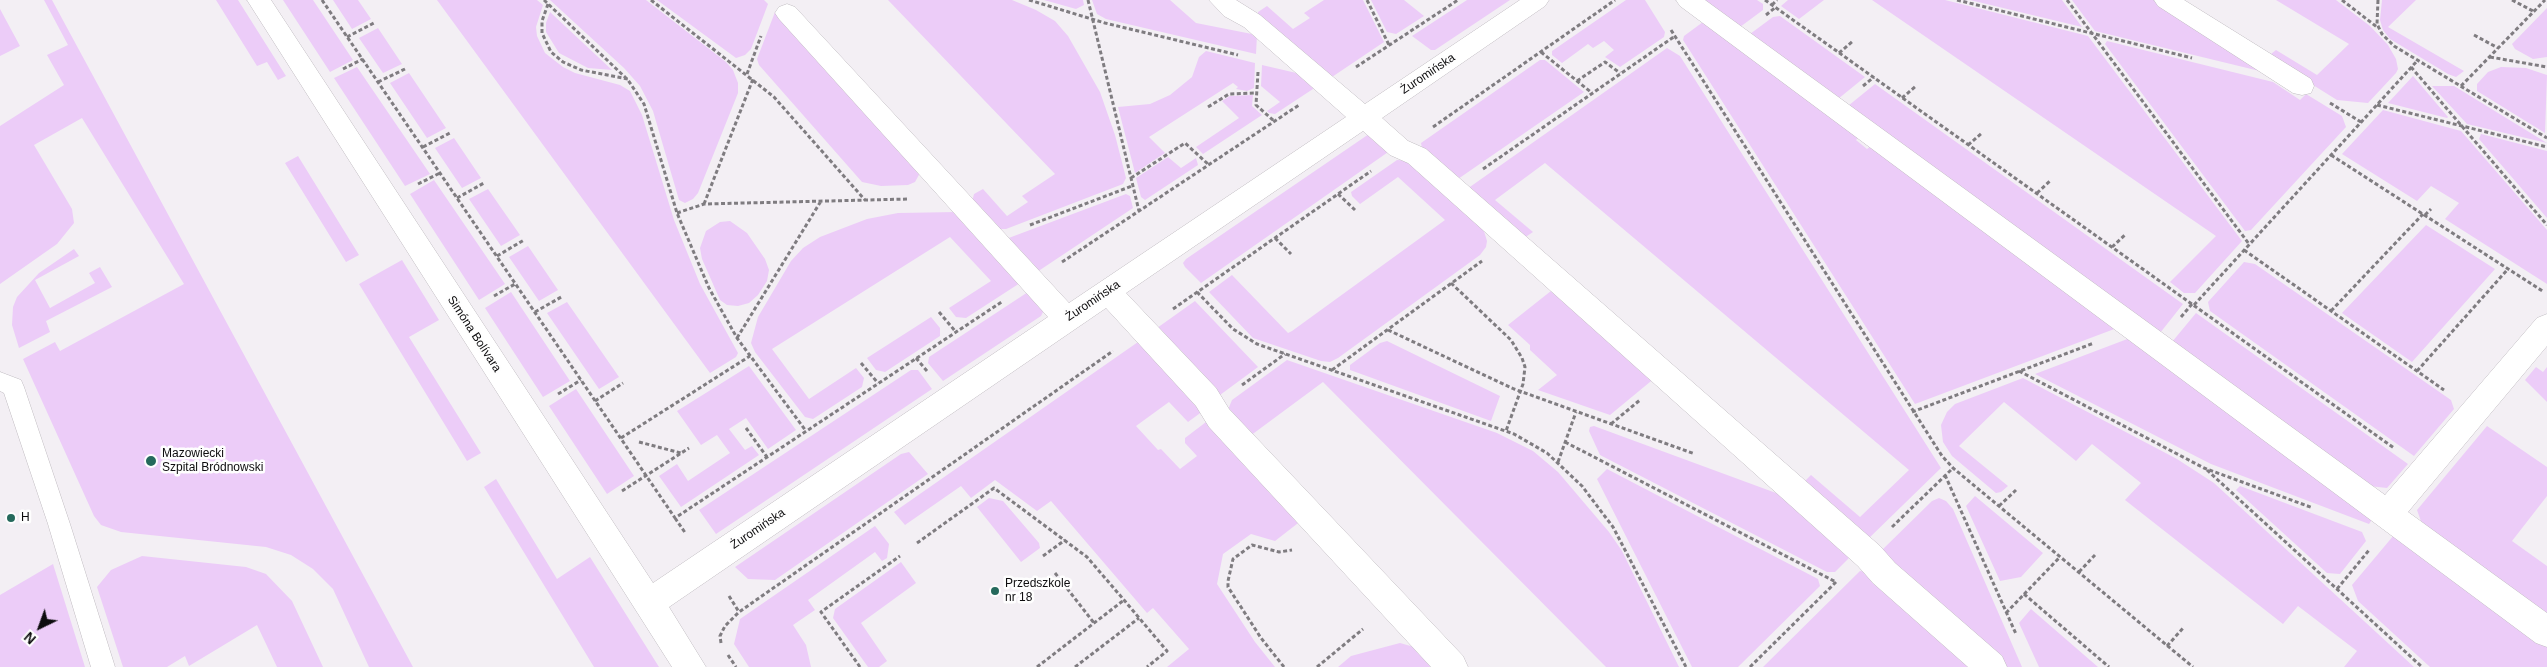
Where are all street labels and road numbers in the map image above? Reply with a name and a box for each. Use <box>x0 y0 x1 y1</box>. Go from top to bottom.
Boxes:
street label: Żuromińska <box>1398 51 1458 97</box>
street label: Żuromińska <box>1063 278 1123 324</box>
street label: Simóna Bolívara <box>444 293 504 375</box>
street label: Żuromińska <box>728 506 788 552</box>

